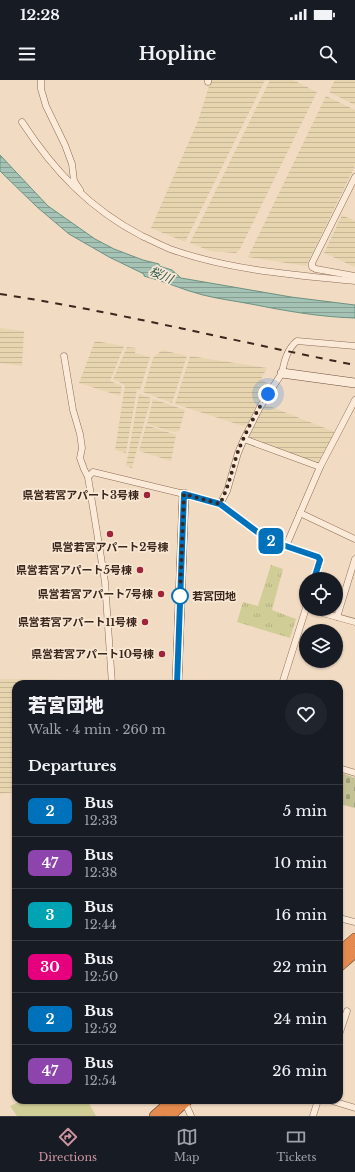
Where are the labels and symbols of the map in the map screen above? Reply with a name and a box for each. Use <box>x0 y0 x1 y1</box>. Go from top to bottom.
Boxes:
water label: 桜川 <box>147 263 177 287</box>
your location <box>258 384 278 404</box>
place label: 県営若宮アパート3号棟 <box>22 488 139 502</box>
marker: 県営若宮アパート3号棟 <box>142 490 152 500</box>
line badge: 2 <box>258 528 284 554</box>
marker: 県営若宮アパート2号棟 <box>105 529 115 539</box>
place label: 県営若宮アパート2号棟 <box>52 540 168 554</box>
place label: 県営若宮アパート5号棟 <box>16 563 132 577</box>
marker: 県営若宮アパート5号棟 <box>135 565 145 575</box>
place label: 県営若宮アパート7号棟 <box>38 587 153 601</box>
marker: 若宮団地 <box>171 587 189 605</box>
marker: 県営若宮アパート7号棟 <box>156 589 166 599</box>
place label: 若宮団地 <box>192 589 236 603</box>
place label: 県営若宮アパート11号棟 <box>18 615 137 629</box>
marker: 県営若宮アパート11号棟 <box>140 617 150 627</box>
place label: 県営若宮アパート10号棟 <box>31 647 154 661</box>
marker: 県営若宮アパート10号棟 <box>157 649 167 659</box>

